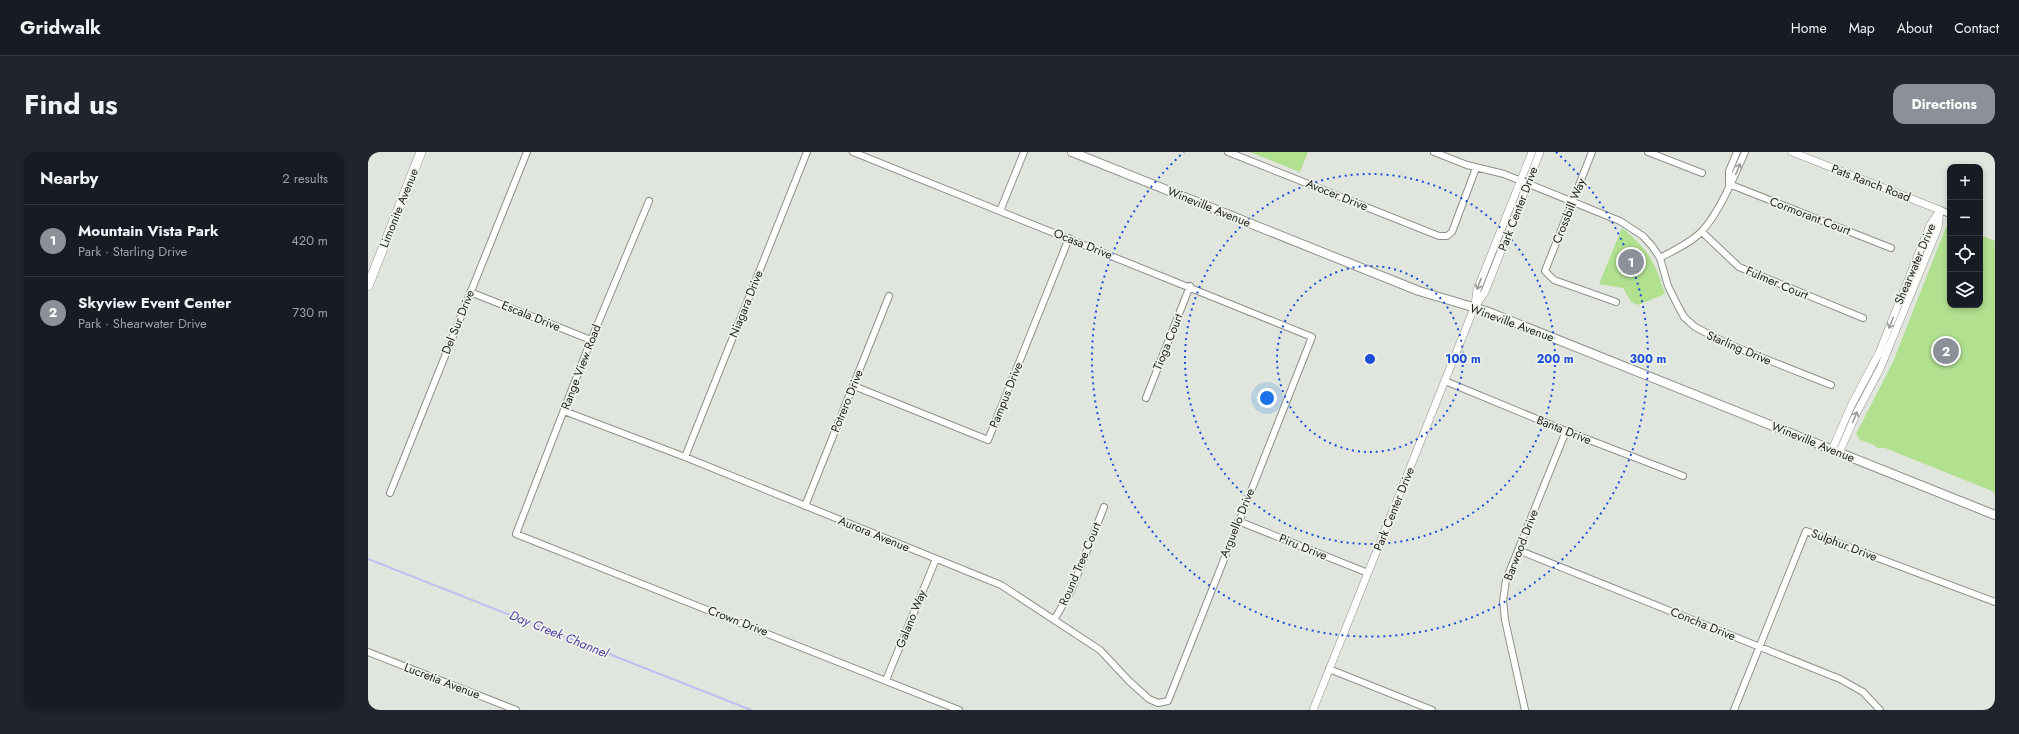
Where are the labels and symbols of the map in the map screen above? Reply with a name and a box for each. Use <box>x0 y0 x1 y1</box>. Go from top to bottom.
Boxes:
street label: Pats Ranch Road <box>1829 160 1913 206</box>
one-way arrow <box>1735 163 1742 175</box>
street label: Park Center Drive <box>1494 164 1542 254</box>
street label: Limonite Avenue <box>375 166 423 250</box>
street label: Avocer Drive <box>1303 174 1371 216</box>
street label: Crossbill Way <box>1548 175 1591 246</box>
street label: Wineville Avenue <box>1165 182 1253 232</box>
street label: Cormorant Court <box>1767 192 1853 240</box>
street label: Shearwater Drive <box>1890 221 1940 307</box>
street label: Ocasa Drive <box>1051 224 1115 264</box>
pin: 1 <box>1618 247 1644 277</box>
street label: Fulmer Court <box>1743 262 1811 304</box>
street label: Niagara Drive <box>724 268 768 340</box>
one-way arrow <box>1475 278 1483 290</box>
street label: Del Sur Drive <box>437 287 479 357</box>
street label: Escala Drive <box>499 296 563 336</box>
street label: Wineville Avenue <box>1467 299 1557 347</box>
street label: Tioga Court <box>1149 311 1188 373</box>
one-way arrow <box>1886 316 1894 328</box>
street label: Range View Road <box>556 322 606 412</box>
street label: Starling Drive <box>1704 326 1774 370</box>
pin: 2 <box>1933 336 1959 366</box>
text: 100 m <box>1445 350 1481 368</box>
text: 200 m <box>1536 350 1574 368</box>
text: 300 m <box>1630 350 1667 368</box>
centre of rings <box>1363 352 1377 366</box>
street label: Pampus Drive <box>985 359 1027 431</box>
street label: Potrero Drive <box>826 367 868 435</box>
your location <box>1257 388 1277 408</box>
street label: Banta Drive <box>1534 411 1594 449</box>
one-way arrow <box>1851 412 1859 424</box>
street label: Wineville Avenue <box>1769 417 1857 467</box>
street label: Park Center Drive <box>1369 464 1419 554</box>
street label: Arguello Drive <box>1215 486 1259 560</box>
street label: Barwood Drive <box>1499 507 1543 583</box>
street label: Aurora Avenue <box>836 512 912 556</box>
street label: Round Tree Court <box>1054 519 1106 608</box>
street label: Sulphur Drive <box>1808 524 1880 566</box>
street label: Piru Drive <box>1276 529 1330 565</box>
street label: Galano Way <box>891 586 931 651</box>
street label: Crown Drive <box>705 601 771 641</box>
street label: Concha Drive <box>1668 603 1738 645</box>
water label: Day Creek Channel <box>507 605 612 663</box>
street label: Lucretia Avenue <box>401 658 483 704</box>

